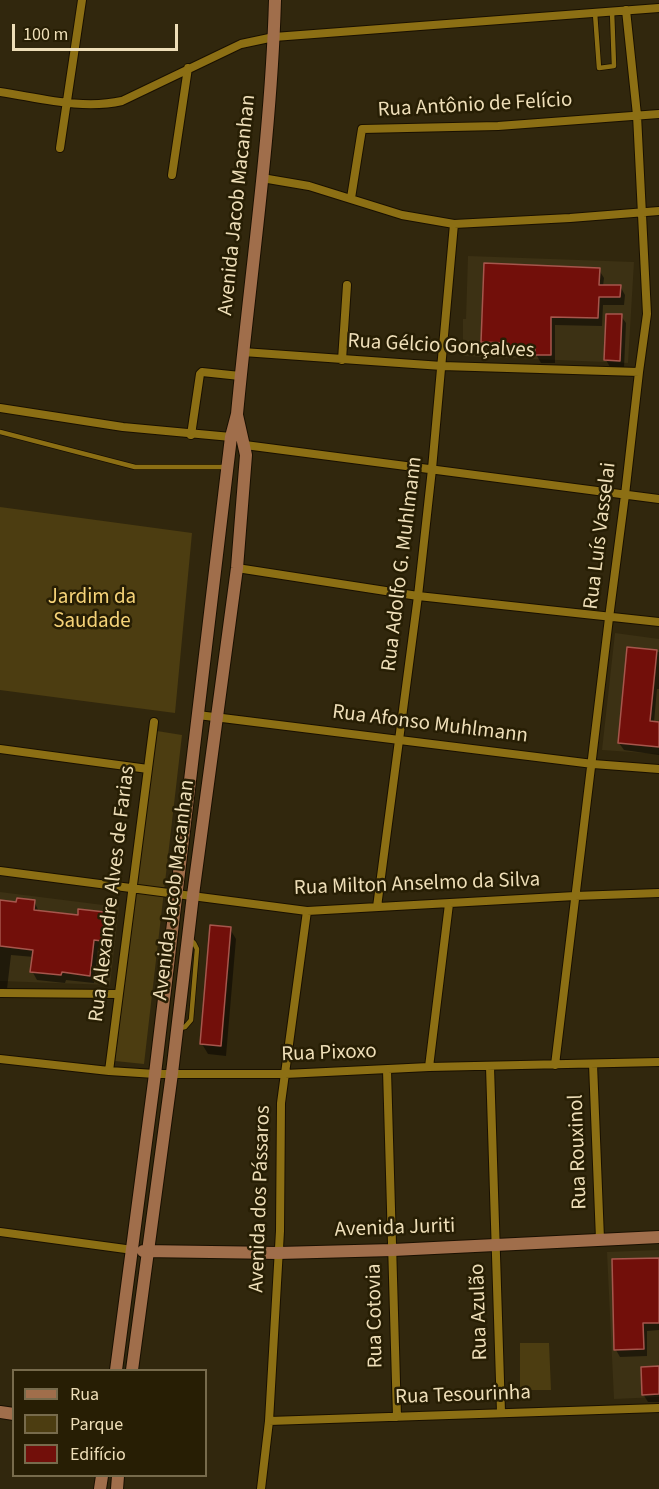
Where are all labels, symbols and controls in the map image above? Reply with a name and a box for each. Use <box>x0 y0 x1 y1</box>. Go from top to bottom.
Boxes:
scale bar <box>15 12 182 50</box>
text: 100 m <box>23 22 68 47</box>
street label: Rua Antônio de Felício <box>377 88 573 124</box>
street label: Avenida Jacob Macanhan <box>214 93 262 317</box>
street label: Rua Gélcio Gonçalves <box>347 330 535 364</box>
street label: Rua Adolfo G. Muhlmann <box>377 455 429 673</box>
street label: Rua Luís Vasselai <box>579 461 623 611</box>
park label: Jardim da Saudade <box>48 585 136 635</box>
street label: Rua Afonso Muhlmann <box>331 700 529 750</box>
street label: Rua Alexandre Alves de Farias <box>85 764 141 1024</box>
street label: Avenida Jacob Macanhan <box>149 778 201 1002</box>
street label: Rua Milton Anselmo da Silva <box>293 868 541 902</box>
street label: Rua Pixoxo <box>281 1040 377 1068</box>
street label: Rua Rouxinol <box>564 1094 594 1210</box>
street label: Avenida dos Pássaros <box>245 1105 277 1293</box>
street label: Avenida Juriti <box>334 1214 456 1244</box>
street label: Rua Cotovia <box>362 1263 390 1369</box>
street label: Rua Azulão <box>466 1263 494 1361</box>
legend <box>12 1369 207 1477</box>
street label: Rua Tesourinha <box>395 1381 531 1411</box>
text: Rua <box>70 1382 99 1407</box>
text: Parque <box>70 1412 123 1437</box>
text: Edifício <box>70 1442 126 1467</box>

